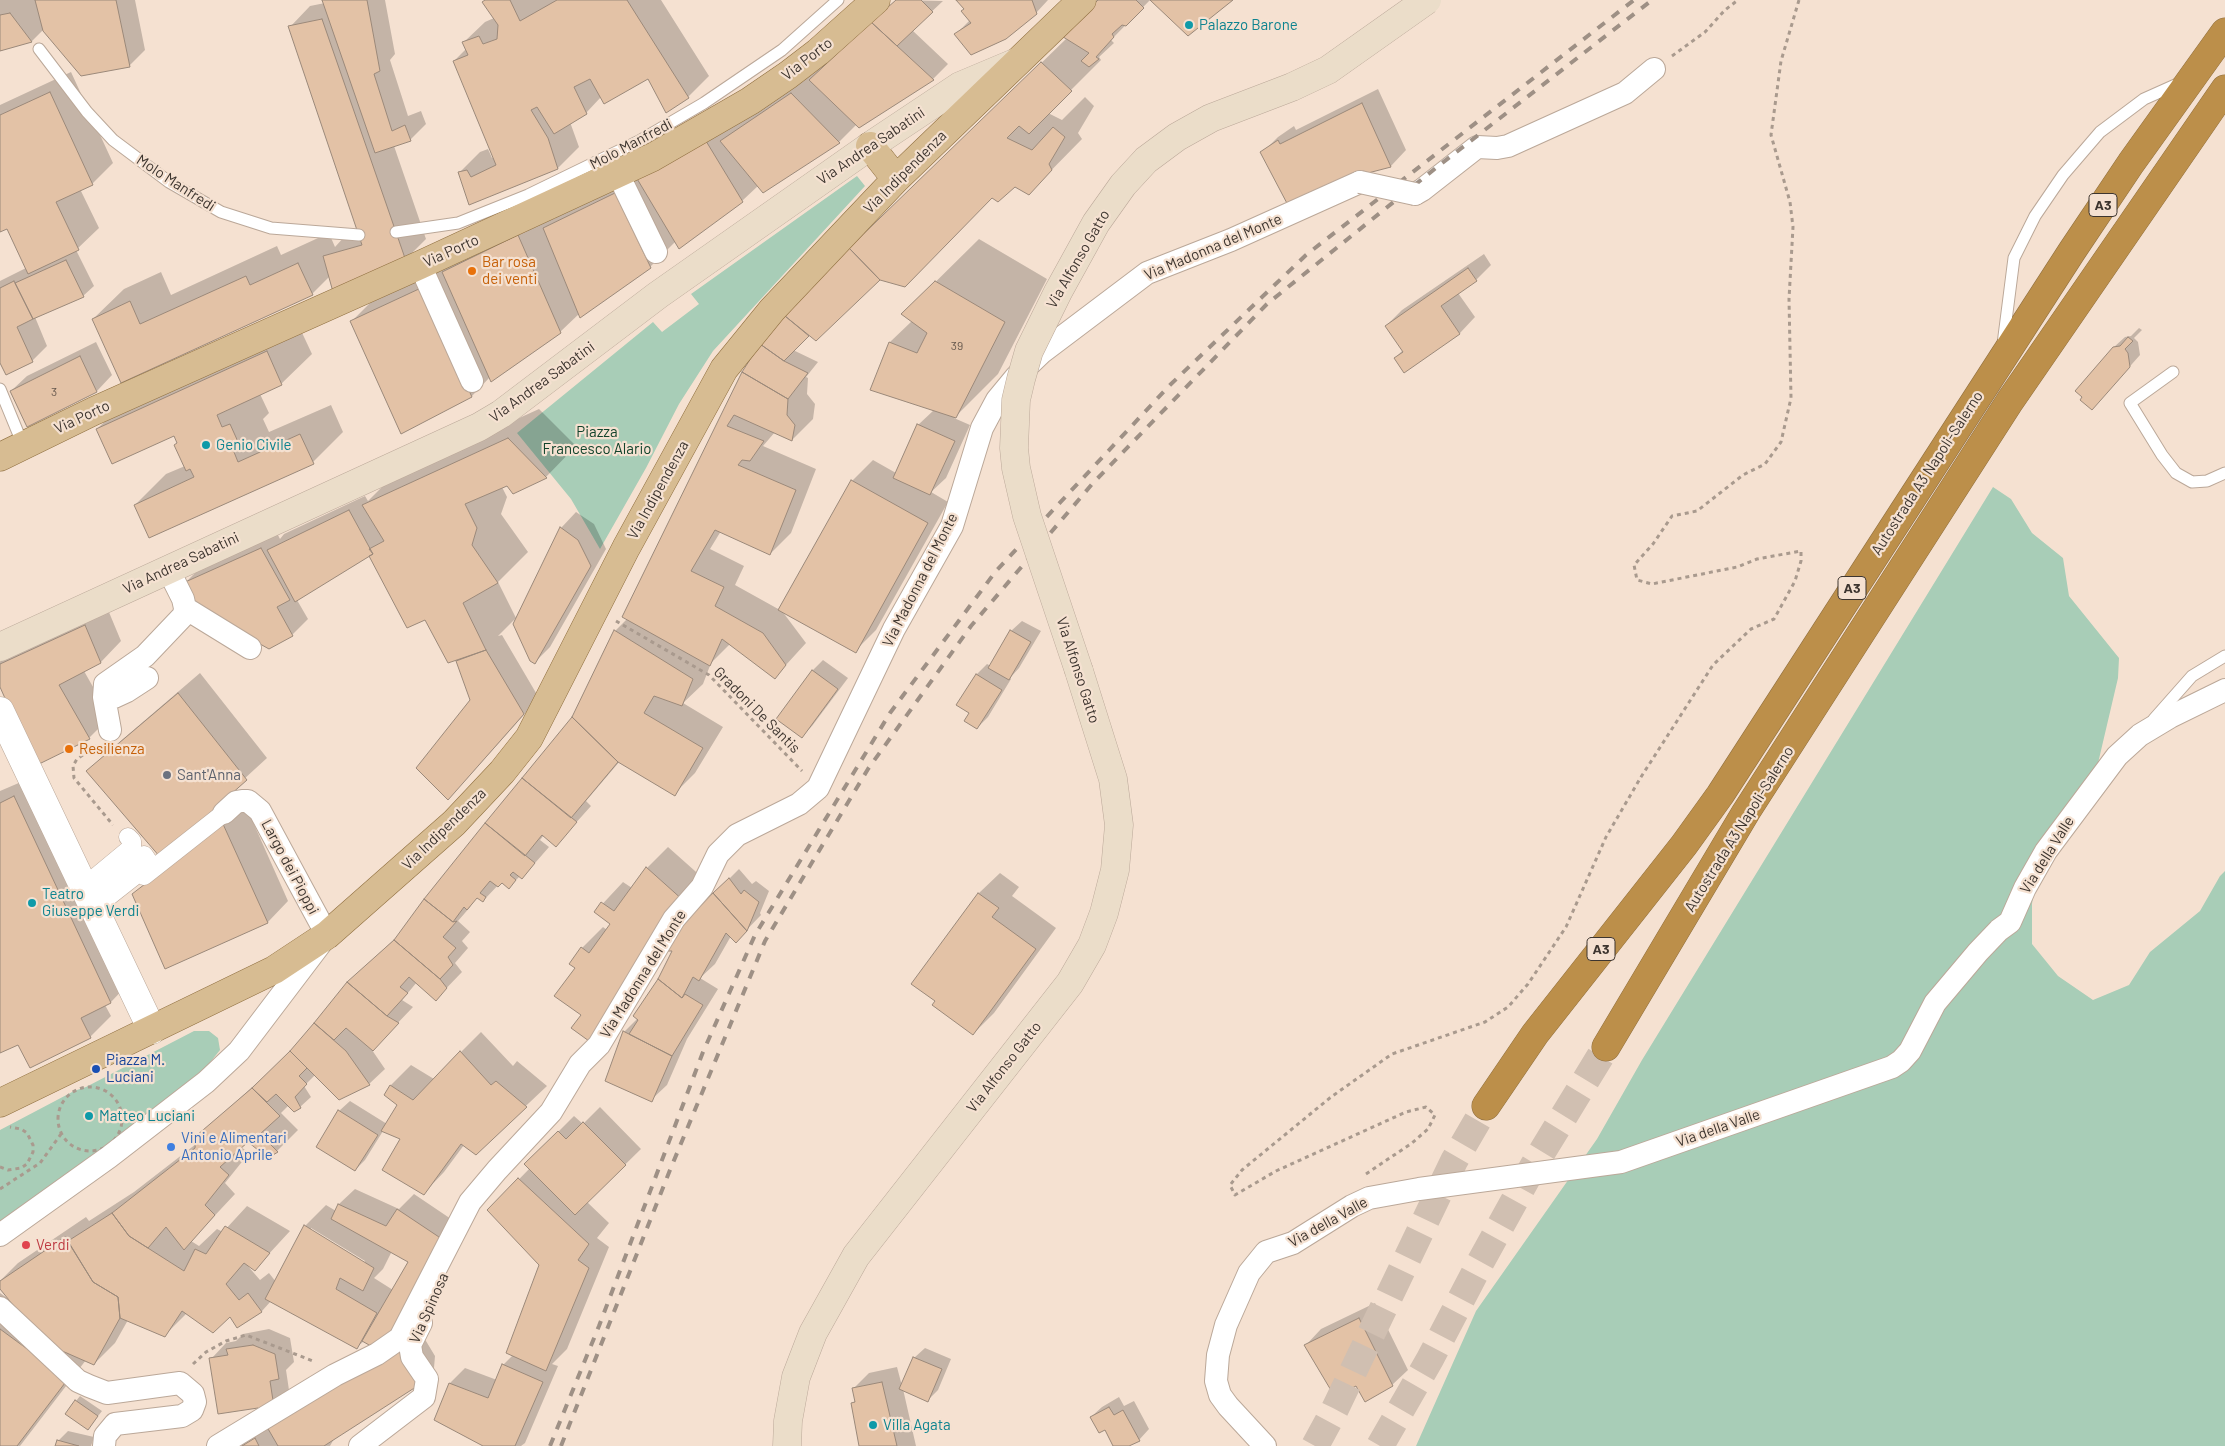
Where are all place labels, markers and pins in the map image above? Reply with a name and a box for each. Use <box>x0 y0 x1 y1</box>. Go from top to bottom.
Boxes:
place label: Palazzo Barone <box>1199 16 1298 34</box>
marker: Palazzo Barone <box>1183 19 1195 31</box>
place label: Bar rosa dei venti <box>482 253 537 288</box>
marker: Bar rosa dei venti <box>466 265 478 277</box>
place label: Genio Civile <box>216 436 292 454</box>
marker: Genio Civile <box>200 439 212 451</box>
place label: Resilienza <box>79 740 145 758</box>
marker: Resilienza <box>63 743 75 755</box>
place label: Sant'Anna <box>177 766 241 784</box>
marker: Sant'Anna <box>161 769 173 781</box>
place label: Teatro Giuseppe Verdi <box>42 885 139 920</box>
marker: Teatro Giuseppe Verdi <box>26 897 38 909</box>
place label: Piazza M. Luciani <box>106 1051 165 1086</box>
marker: Piazza M. Luciani <box>90 1063 102 1075</box>
place label: Matteo Luciani <box>99 1107 195 1125</box>
marker: Matteo Luciani <box>83 1110 95 1122</box>
place label: Vini e Alimentari Antonio Aprile <box>181 1129 287 1164</box>
marker: Vini e Alimentari Antonio Aprile <box>165 1141 177 1153</box>
place label: Verdi <box>36 1236 69 1254</box>
marker: Verdi <box>20 1239 32 1251</box>
place label: Villa Agata <box>883 1416 951 1434</box>
marker: Villa Agata <box>867 1419 879 1431</box>

